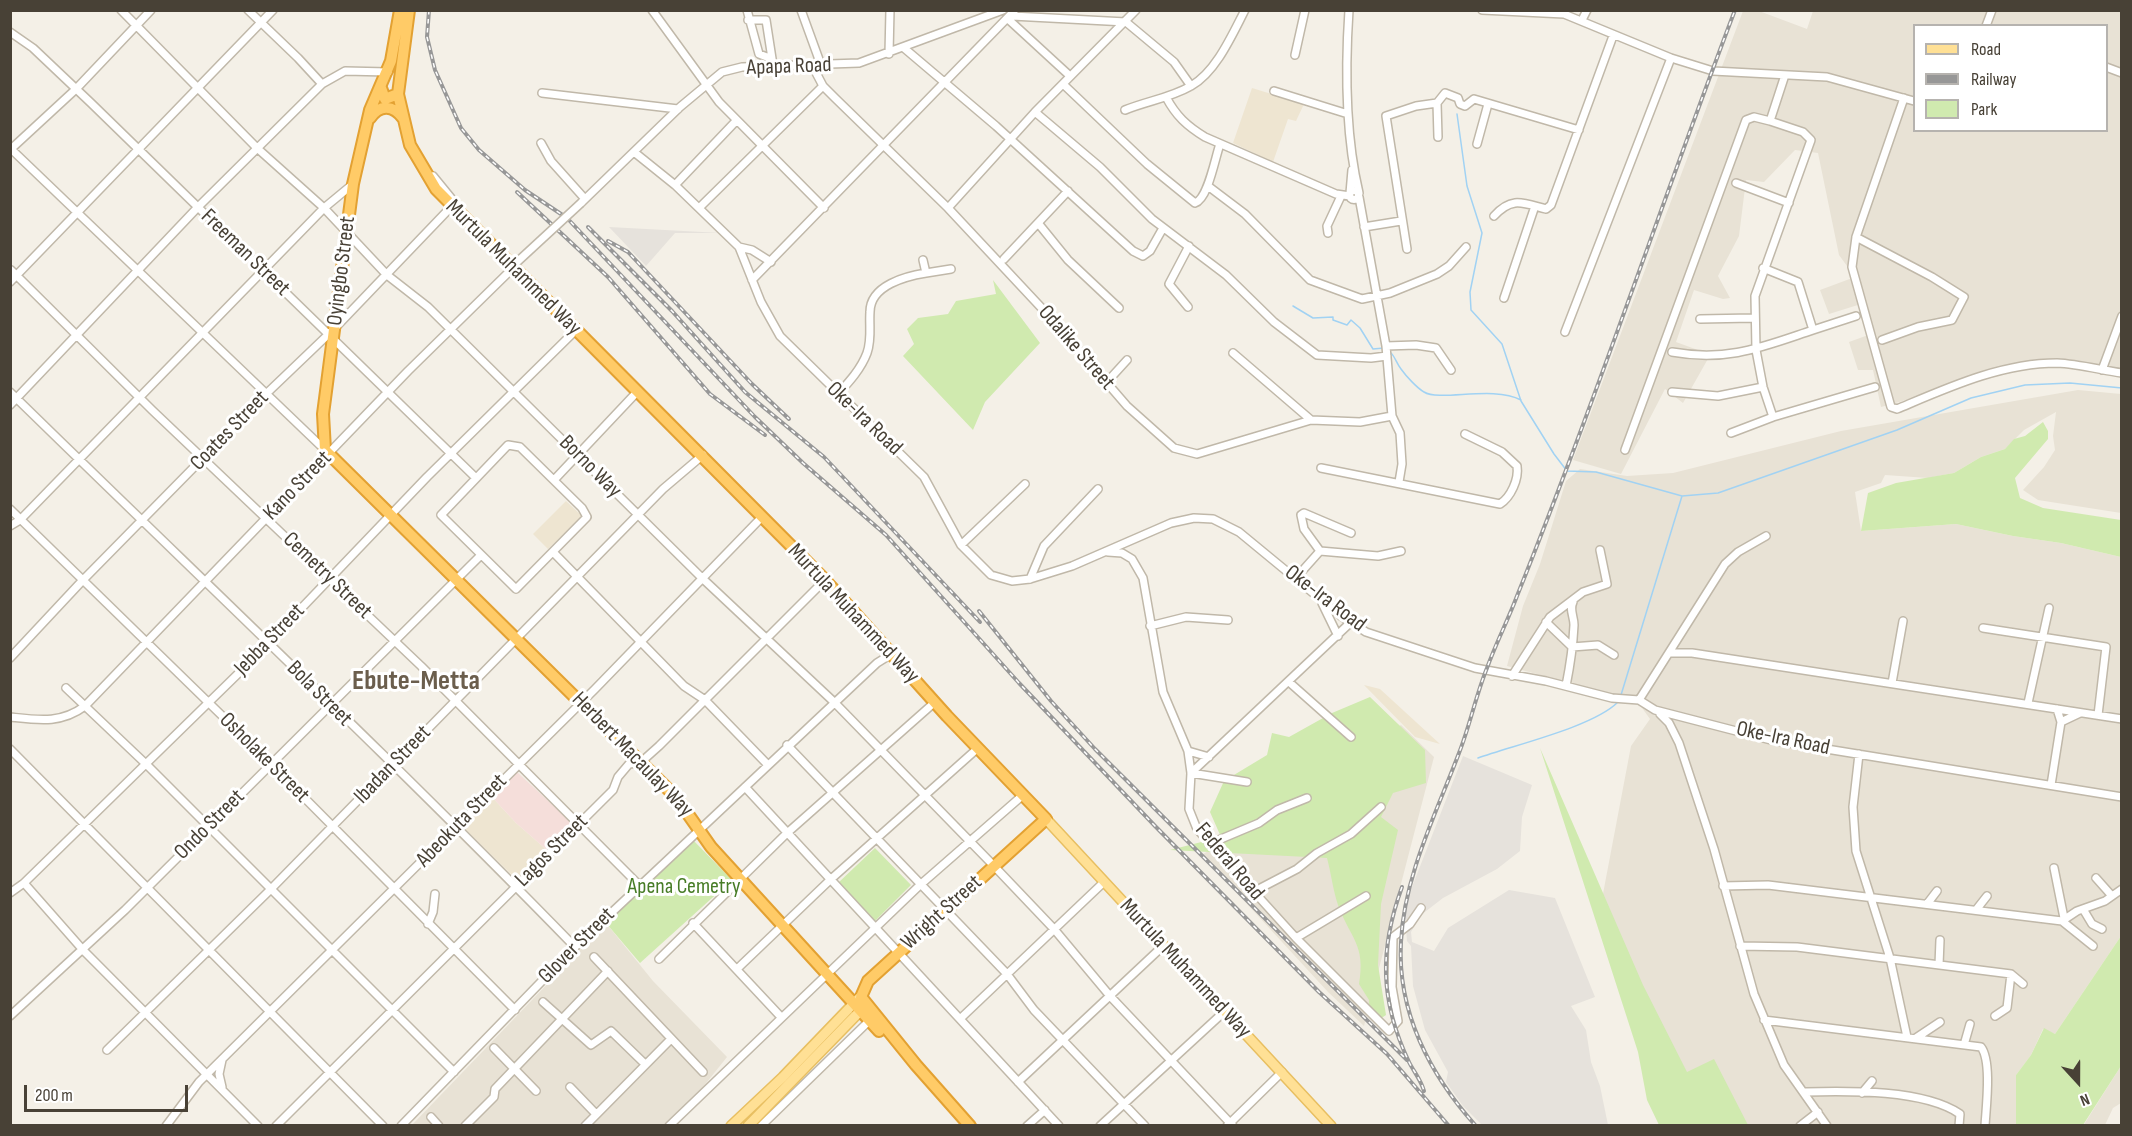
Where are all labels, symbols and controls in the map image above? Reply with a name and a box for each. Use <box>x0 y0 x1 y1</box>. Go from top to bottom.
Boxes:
legend <box>1913 24 2108 132</box>
text: Road <box>1971 39 2001 60</box>
street label: Apapa Road <box>746 52 832 82</box>
text: Railway <box>1971 69 2016 90</box>
text: Park <box>1971 99 1997 120</box>
street label: Murtula Muhammed Way <box>440 195 586 341</box>
street label: Freeman Street <box>195 204 295 302</box>
street label: Oyingbo Street <box>322 215 362 327</box>
street label: Odalike Street <box>1032 300 1120 396</box>
street label: Oke-Ira Road <box>821 377 907 461</box>
street label: Coates Street <box>185 385 275 477</box>
street label: Borno Way <box>553 430 627 504</box>
street label: Kano Street <box>258 446 338 526</box>
street label: Cemetry Street <box>277 527 377 625</box>
street label: Murtula Muhammed Way <box>782 539 924 689</box>
street label: Oke-Ira Road <box>1279 560 1371 638</box>
street label: Jebba Street <box>229 598 311 682</box>
street label: Bola Street <box>281 656 357 732</box>
district label: Ebute-Metta <box>352 665 480 699</box>
street label: Herbert Macaulay Way <box>566 687 698 823</box>
street label: Osholake Street <box>213 707 315 809</box>
street label: Oke-Ira Road <box>1734 716 1832 762</box>
street label: Ibadan Street <box>349 720 437 810</box>
street label: Abeokuta Street <box>411 769 513 873</box>
street label: Ondo Street <box>169 784 251 866</box>
street label: Lagos Street <box>510 809 594 893</box>
street label: Federal Road <box>1189 818 1269 906</box>
street label: Wright Street <box>896 870 988 956</box>
park label: Apena Cemetry <box>627 874 741 900</box>
street label: Murtula Muhammed Way <box>1114 894 1256 1044</box>
street label: Glover Street <box>533 902 621 990</box>
north arrow <box>2048 1052 2108 1112</box>
scale bar <box>27 1073 190 1111</box>
text: 200 m <box>35 1085 73 1106</box>
text: N <box>2077 1089 2092 1110</box>

